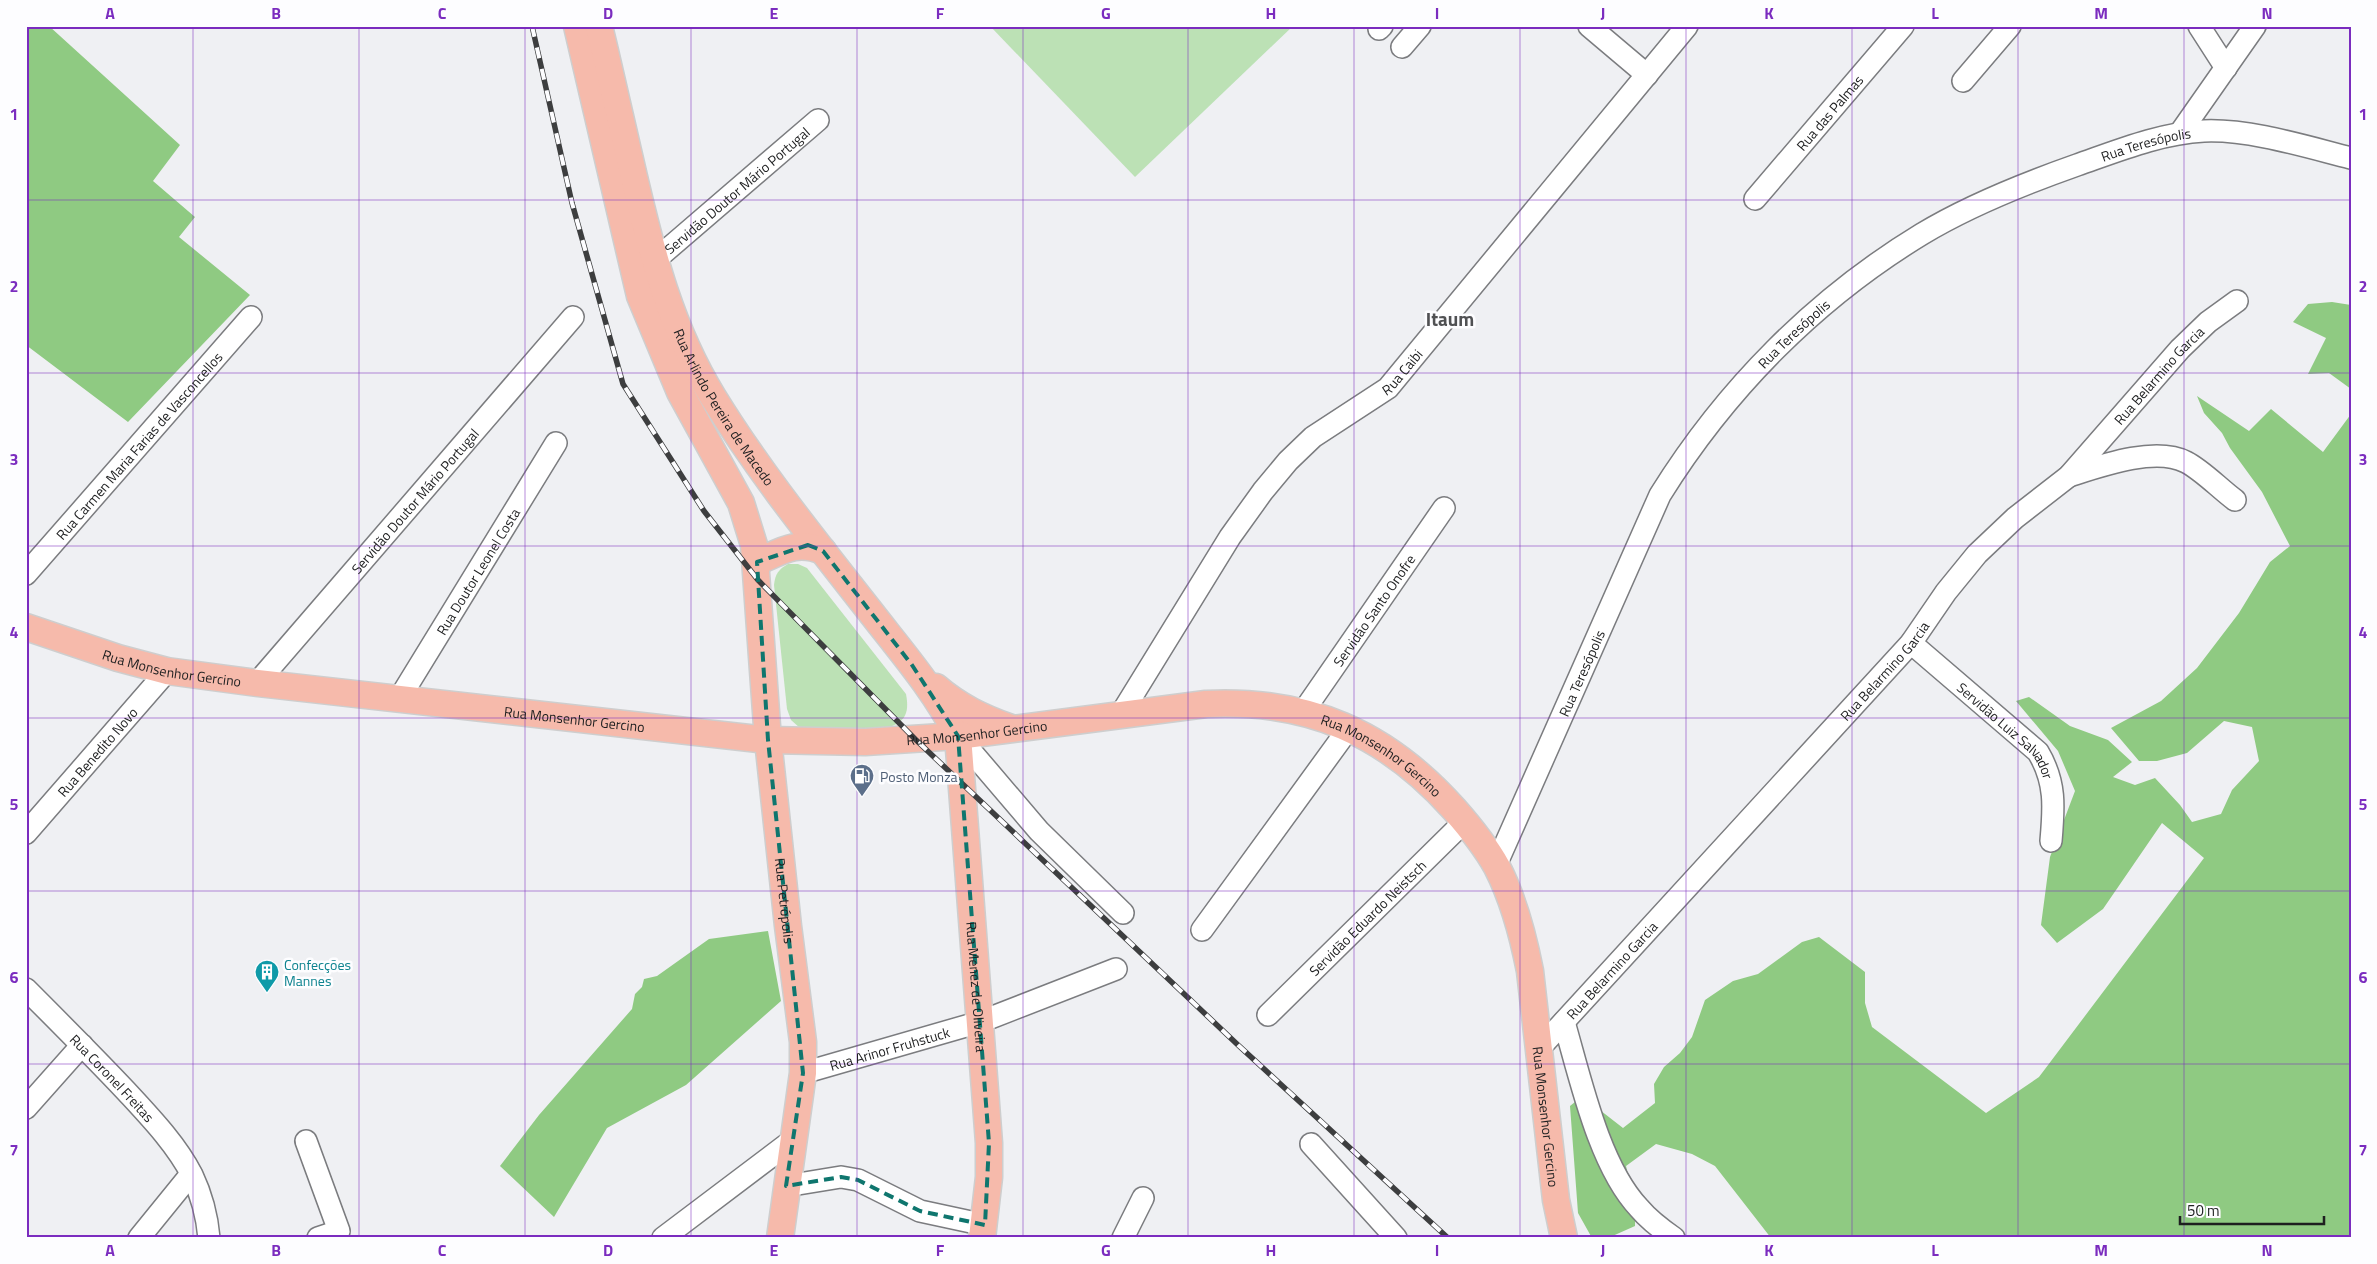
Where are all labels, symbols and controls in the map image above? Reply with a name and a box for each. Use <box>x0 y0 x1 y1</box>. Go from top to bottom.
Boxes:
text: A <box>105 1 115 25</box>
text: B <box>271 1 281 25</box>
text: C <box>438 1 447 25</box>
text: D <box>603 1 613 25</box>
text: E <box>770 1 779 25</box>
text: F <box>936 1 945 25</box>
text: G <box>1101 1 1111 25</box>
text: H <box>1266 1 1276 25</box>
text: I <box>1435 1 1439 25</box>
text: J <box>1601 1 1605 25</box>
text: K <box>1764 1 1774 25</box>
text: L <box>1931 1 1939 25</box>
text: M <box>2094 1 2108 25</box>
text: N <box>2261 1 2273 25</box>
street label: Rua das Palmas <box>1791 70 1868 155</box>
text: 1 <box>10 102 18 126</box>
text: 1 <box>2359 102 2367 126</box>
street label: Servidão Doutor Mário Portugal <box>659 121 814 259</box>
street label: Rua Teresópolis <box>2098 122 2192 166</box>
text: 2 <box>10 274 18 298</box>
text: 2 <box>2359 274 2367 298</box>
street label: Rua Teresópolis <box>1752 294 1834 373</box>
district label: Itaum <box>1426 304 1474 333</box>
street label: Rua Belarmino Garcia <box>2108 321 2208 429</box>
street label: Rua Arlindo Pereira de Macedo <box>669 325 780 490</box>
street label: Rua Caibi <box>1377 344 1427 400</box>
street label: Rua Carmen Maria Farias de Vasconcellos <box>50 347 227 544</box>
street label: Servidão Doutor Mário Portugal <box>346 423 483 578</box>
text: 3 <box>10 447 18 471</box>
text: 3 <box>2359 447 2367 471</box>
street label: Rua Doutor Leonel Costa <box>430 504 524 639</box>
street label: Servidão Santo Onofre <box>1327 550 1420 670</box>
street label: Rua Belarmino Garcia <box>1835 617 1934 725</box>
text: 4 <box>10 620 19 644</box>
text: 4 <box>2359 620 2368 644</box>
street label: Rua Teresópolis <box>1553 626 1609 720</box>
street label: Rua Monsenhor Gercino <box>100 643 243 691</box>
street label: Servidão Luiz Salvador <box>1953 677 2060 781</box>
street label: Rua Monsenhor Gercino <box>503 700 646 737</box>
street label: Rua Benedito Novo <box>52 702 142 801</box>
street label: Rua Monsenhor Gercino <box>1318 708 1447 801</box>
street label: Rua Monsenhor Gercino <box>906 714 1048 750</box>
fuel station icon: Posto Monza <box>849 763 875 797</box>
place label: Posto Monza <box>880 766 958 787</box>
text: 5 <box>10 792 19 816</box>
text: 5 <box>2359 792 2368 816</box>
street label: Servidão Eduardo Neistsch <box>1304 855 1431 980</box>
street label: Rua Petrópolis <box>770 857 801 945</box>
street label: Rua Belarmino Garcia <box>1561 916 1662 1024</box>
street label: Rua Menez de Oliveira <box>962 921 993 1053</box>
place label: Confecções Mannes <box>284 954 351 991</box>
building icon: Confecções Mannes <box>254 959 280 993</box>
text: 6 <box>10 965 19 989</box>
text: 6 <box>2359 965 2368 989</box>
street label: Rua Arinor Fruhstuck <box>827 1021 952 1075</box>
street label: Rua Coronel Freitas <box>66 1029 160 1126</box>
street label: Rua Monsenhor Gercino <box>1528 1045 1565 1188</box>
text: 7 <box>10 1138 18 1162</box>
text: 7 <box>2359 1138 2367 1162</box>
scale bar <box>2180 1194 2323 1226</box>
text: 50 m <box>2187 1199 2220 1222</box>
text: A <box>105 1238 115 1262</box>
text: B <box>271 1238 281 1262</box>
text: C <box>438 1238 447 1262</box>
text: D <box>603 1238 613 1262</box>
text: E <box>770 1238 779 1262</box>
text: F <box>936 1238 945 1262</box>
text: G <box>1101 1238 1111 1262</box>
text: H <box>1266 1238 1276 1262</box>
text: I <box>1435 1238 1439 1262</box>
text: J <box>1601 1238 1605 1262</box>
text: K <box>1764 1238 1774 1262</box>
text: L <box>1931 1238 1939 1262</box>
text: M <box>2094 1238 2108 1262</box>
text: N <box>2261 1238 2273 1262</box>

